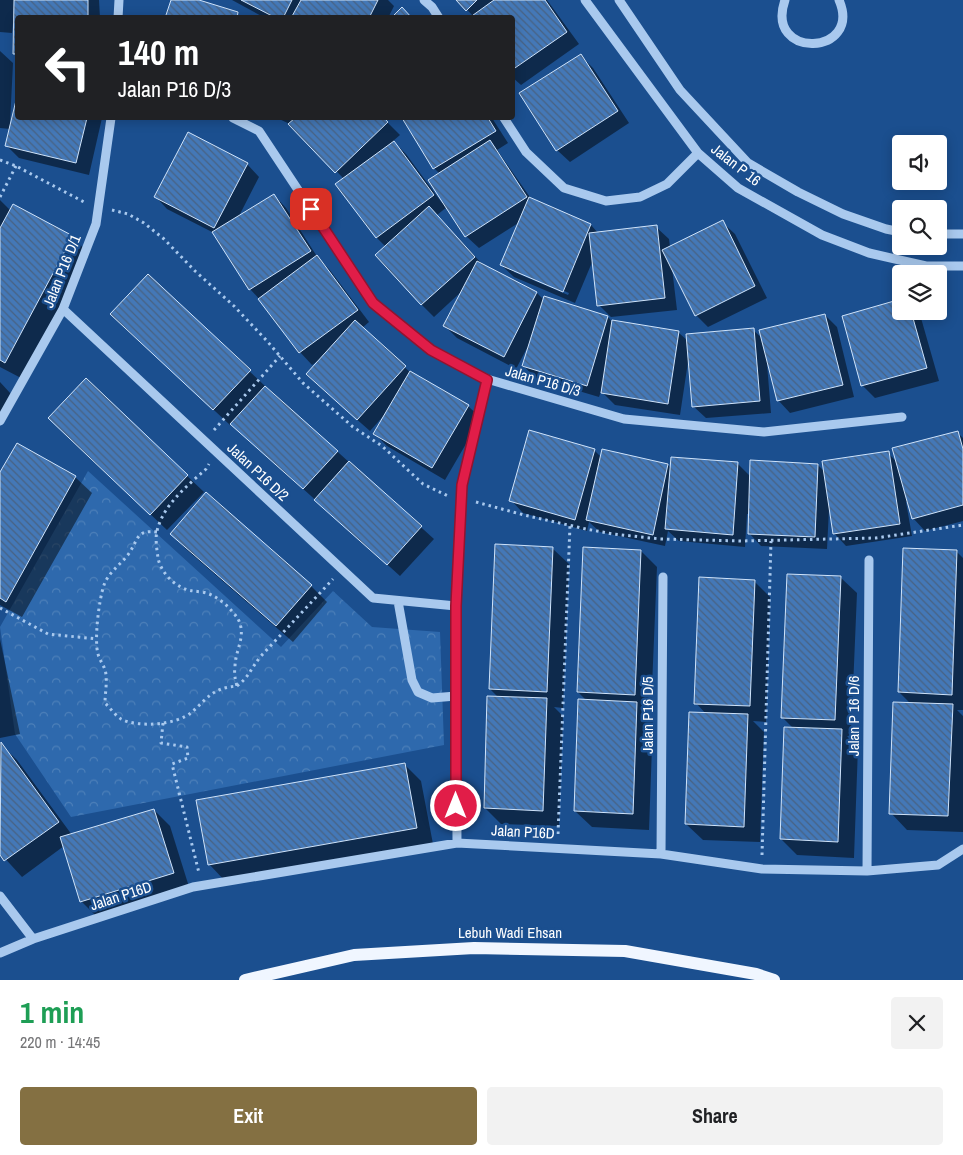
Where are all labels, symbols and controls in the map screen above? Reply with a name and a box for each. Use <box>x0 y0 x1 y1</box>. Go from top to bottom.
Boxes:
text: 140 m <box>118 29 199 76</box>
icon: left <box>35 35 100 100</box>
text: Jalan P16 D/3 <box>118 74 231 104</box>
map controls <box>892 135 947 320</box>
button: sound <box>892 135 947 190</box>
street label: Jalan P 16 <box>707 139 766 191</box>
pin <box>290 188 332 230</box>
icon: arrive <box>297 195 325 223</box>
button: search <box>892 200 947 255</box>
street label: Jalan P16 D/1 <box>37 231 86 311</box>
button: layers <box>892 265 947 320</box>
street label: Jalan P16 D/3 <box>503 360 583 401</box>
street label: Jalan P16 D/2 <box>223 438 294 506</box>
street label: Jalan P16 D/5 <box>637 676 658 754</box>
street label: Jalan P 16 D/6 <box>843 676 864 756</box>
position arrow <box>429 779 481 831</box>
street label: Jalan P16D <box>491 819 555 844</box>
street label: Jalan P16D <box>87 876 154 915</box>
street label: Lebuh Wadi Ehsan <box>458 922 562 943</box>
text: 1 min <box>20 992 84 1032</box>
button: close <box>891 997 943 1049</box>
text: 220 m · 14:45 <box>20 1031 100 1053</box>
button: Exit <box>20 1087 477 1145</box>
button: Share <box>487 1087 943 1145</box>

